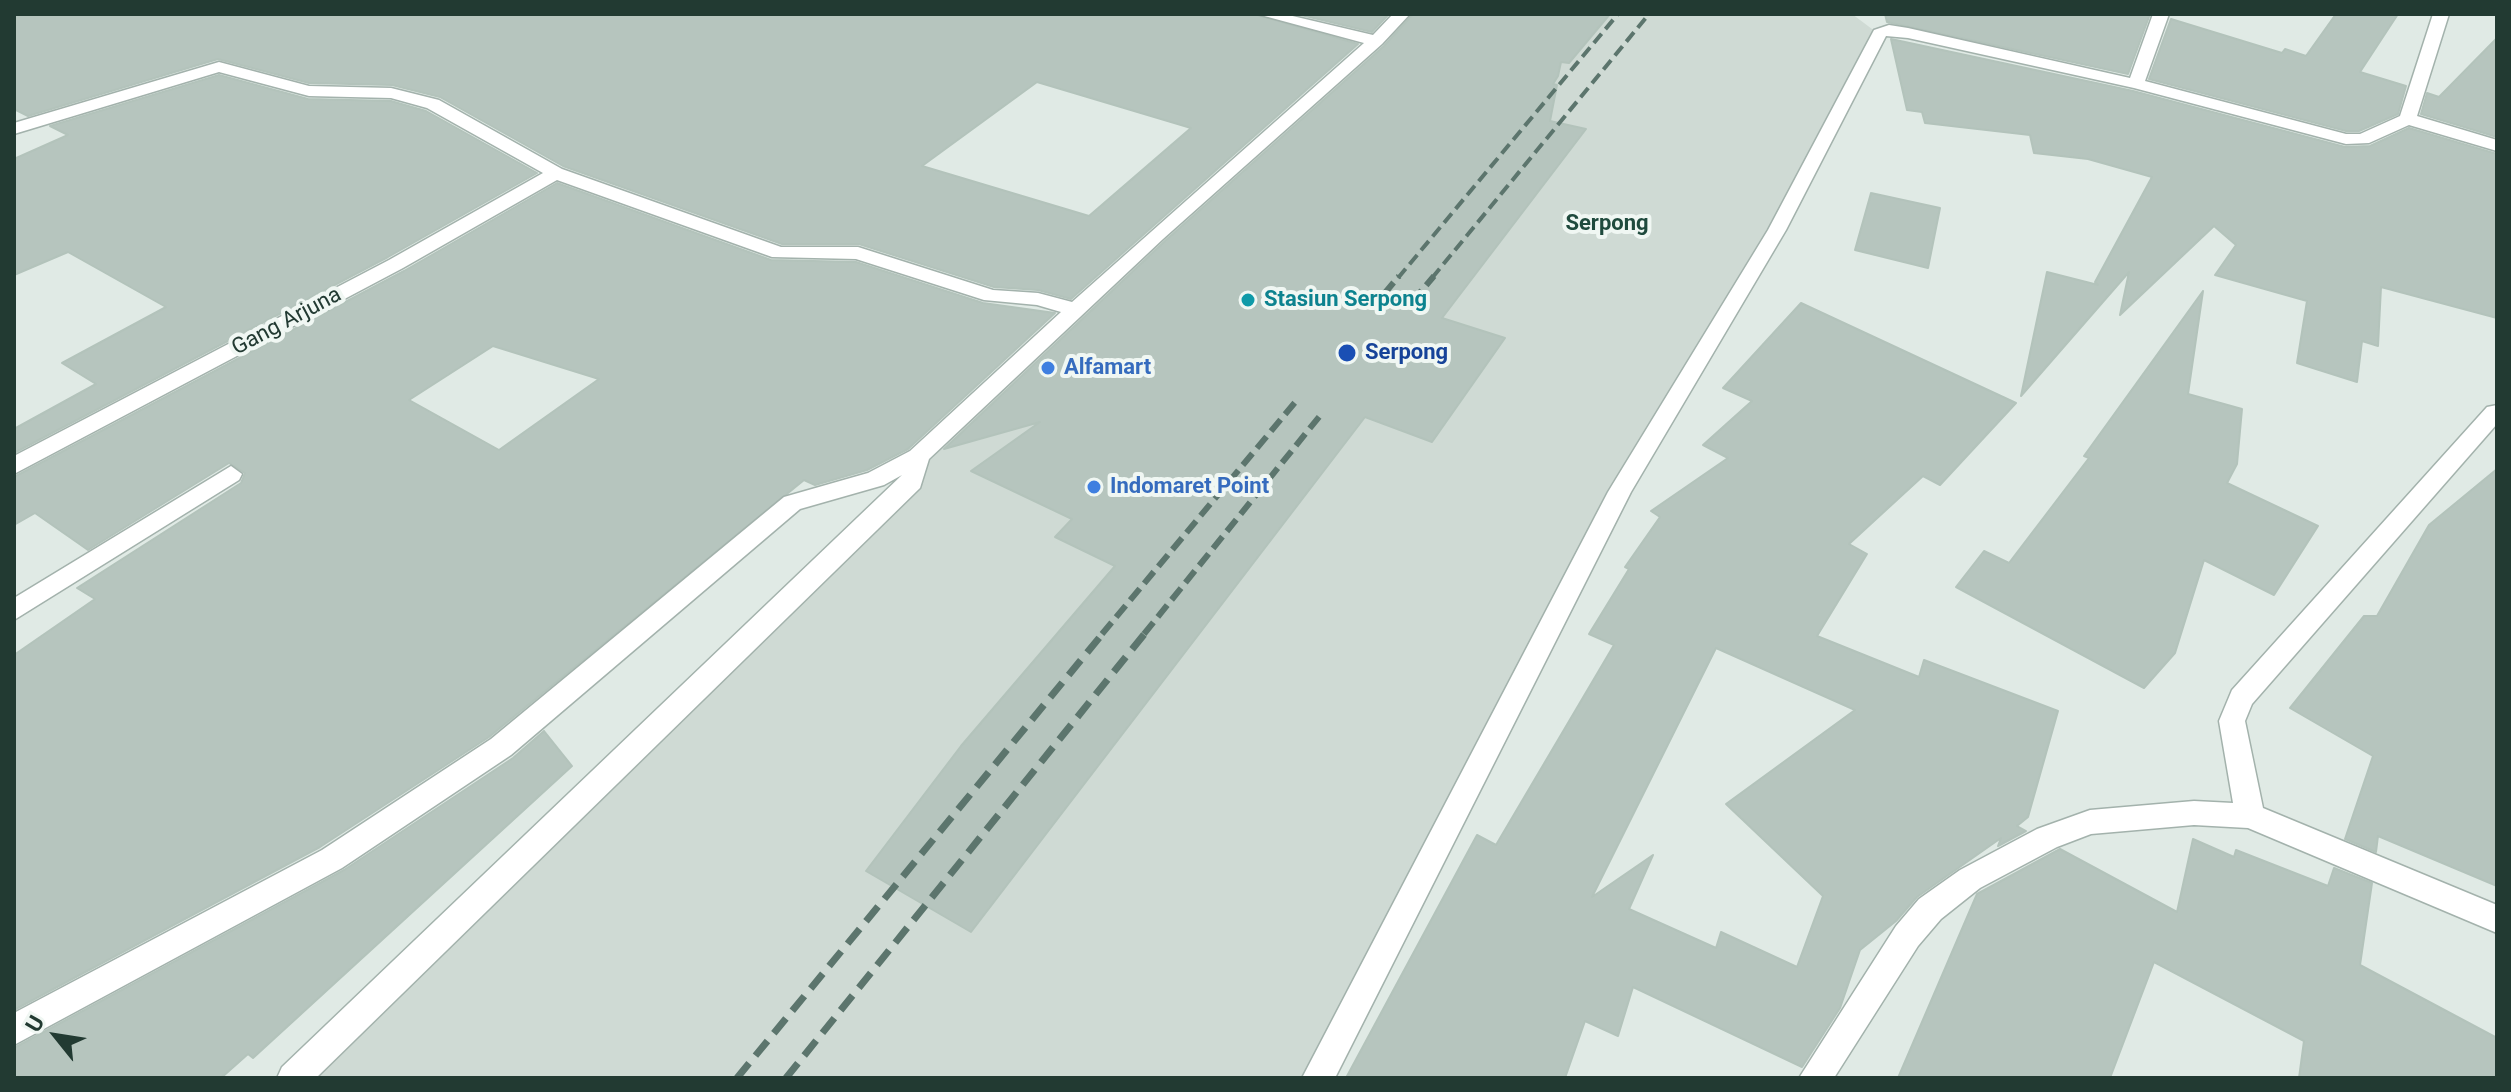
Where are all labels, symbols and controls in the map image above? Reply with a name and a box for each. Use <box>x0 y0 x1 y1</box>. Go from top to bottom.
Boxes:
district label: Serpong <box>1565 211 1649 237</box>
street label: Gang Arjuna <box>228 282 346 362</box>
place label: Stasiun Serpong <box>1264 287 1427 313</box>
marker: Stasiun Serpong <box>1239 291 1257 309</box>
place label: Serpong <box>1365 340 1448 366</box>
marker: Serpong <box>1336 342 1358 364</box>
place label: Alfamart <box>1064 355 1151 381</box>
marker: Alfamart <box>1039 359 1057 377</box>
place label: Indomaret Point <box>1110 474 1269 500</box>
marker: Indomaret Point <box>1085 478 1103 496</box>
north arrow <box>16 996 96 1076</box>
text: U <box>20 1011 49 1036</box>

